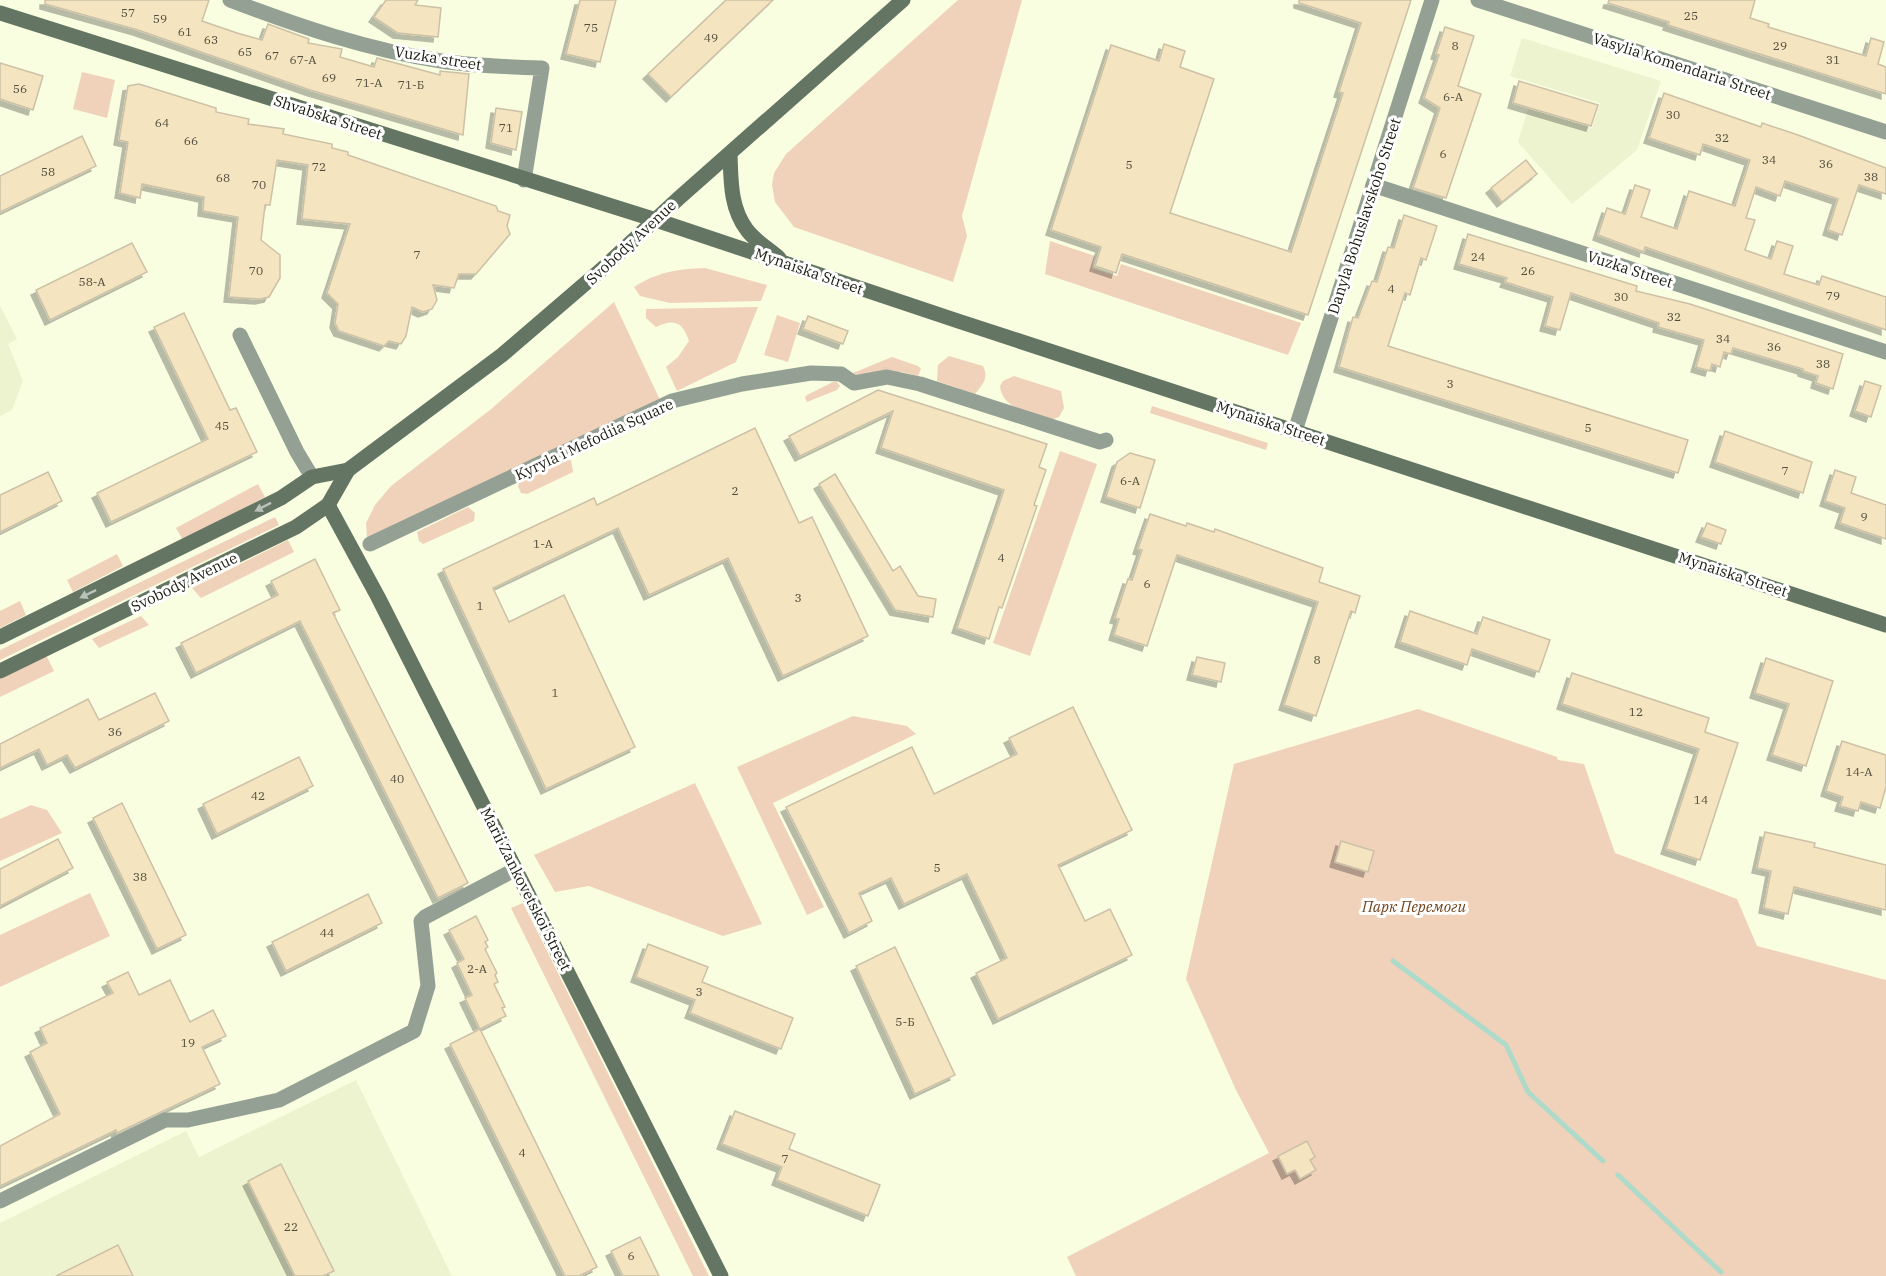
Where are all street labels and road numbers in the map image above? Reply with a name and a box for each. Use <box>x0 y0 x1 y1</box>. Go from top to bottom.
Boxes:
street label: Vasylia Komendaria Street <box>1590 28 1774 104</box>
street label: Vuzka street <box>393 42 483 74</box>
street label: Shvabska Street <box>271 91 385 143</box>
street label: Danyla Bohuslavskoho Street <box>1323 116 1405 316</box>
street label: Svobody Avenue <box>582 195 680 289</box>
street label: Mynaiska Street <box>752 244 866 298</box>
street label: Vuzka Street <box>1585 246 1675 292</box>
street label: Kyryla i Mefodiia Square <box>512 394 676 484</box>
street label: Mynaiska Street <box>1214 396 1328 450</box>
street label: Mynaiska Street <box>1676 547 1790 601</box>
street label: Svobody Avenue <box>128 548 240 616</box>
street label: Marii Zankovetskoi Street <box>476 804 576 974</box>

